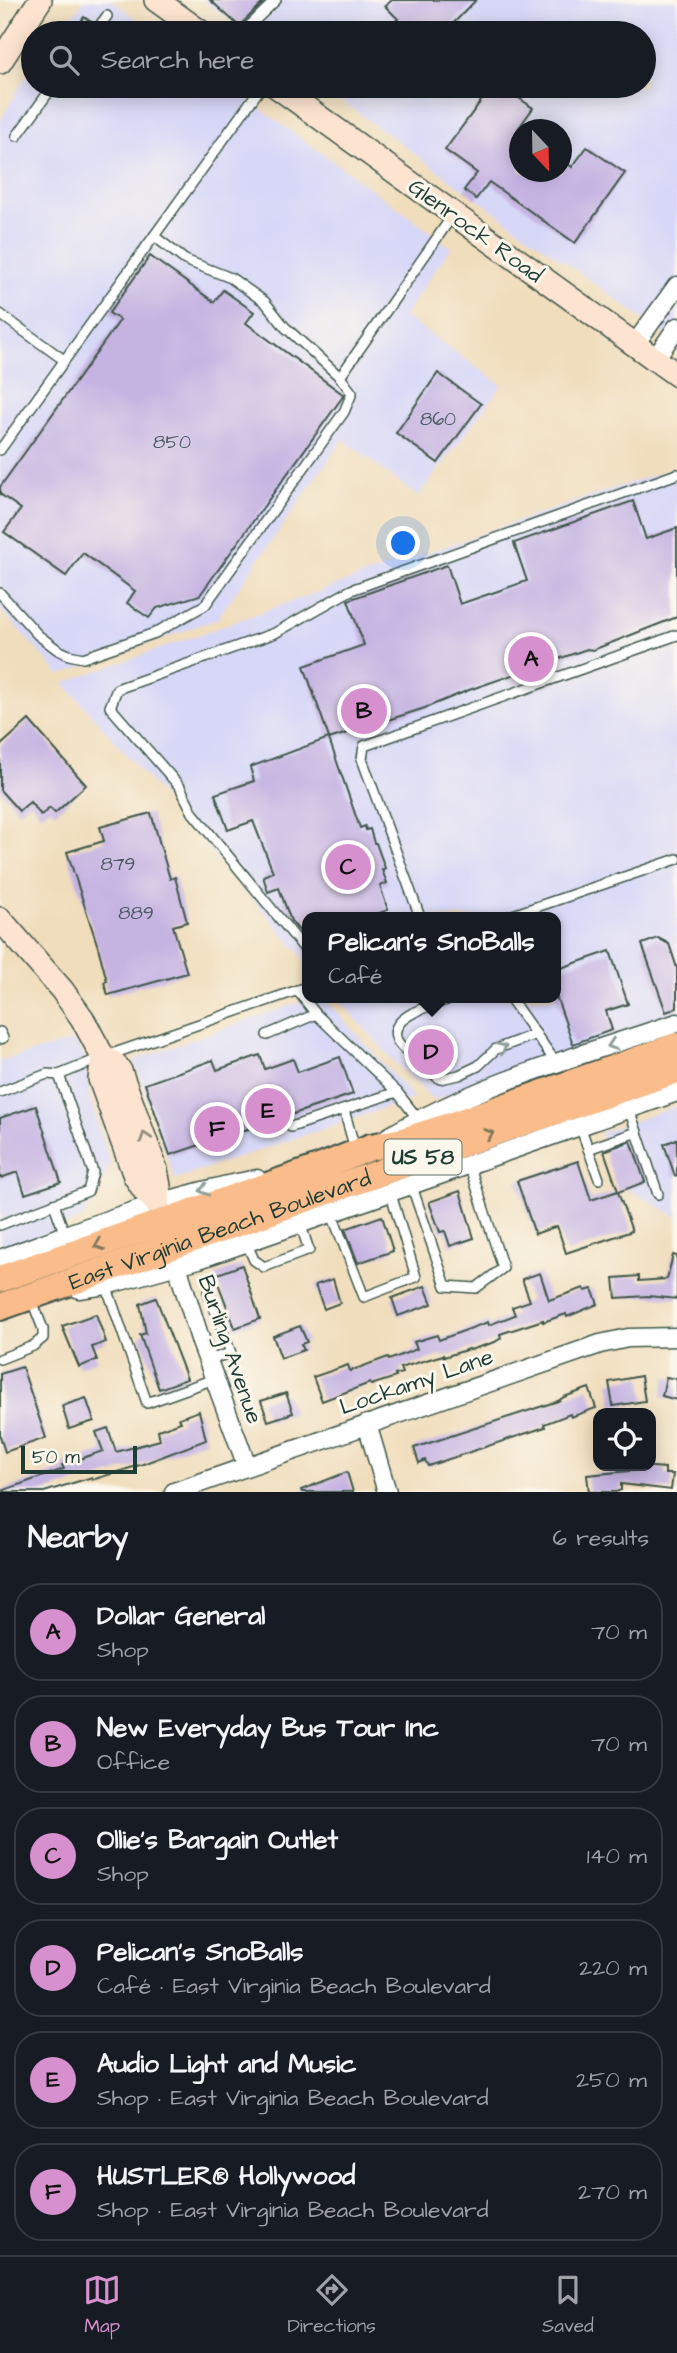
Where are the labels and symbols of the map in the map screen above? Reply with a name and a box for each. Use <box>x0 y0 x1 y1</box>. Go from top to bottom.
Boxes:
north arrow <box>509 119 572 182</box>
street label: Glenrock Road <box>401 171 550 291</box>
house number: 860 <box>420 406 456 433</box>
house number: 850 <box>153 429 191 456</box>
your location <box>386 526 420 560</box>
pin: A <box>508 633 554 685</box>
pin: B <box>341 685 387 737</box>
pin: C <box>325 841 371 893</box>
house number: 879 <box>101 851 135 878</box>
house number: 889 <box>118 900 154 927</box>
pin: D <box>408 1026 454 1078</box>
one-way arrow <box>607 1037 619 1051</box>
one-way arrow <box>495 1042 507 1056</box>
pin: E <box>245 1085 291 1137</box>
pin: F <box>194 1103 240 1155</box>
one-way arrow <box>482 1128 495 1142</box>
one-way arrow <box>139 1131 153 1143</box>
road number: US 58 <box>384 1140 462 1174</box>
street label: East Virginia Beach Boulevard <box>65 1162 376 1298</box>
one-way arrow <box>199 1182 211 1196</box>
one-way arrow <box>93 1237 105 1251</box>
street label: Burling Avenue <box>189 1271 270 1428</box>
street label: Lockamy Lane <box>335 1341 498 1424</box>
scale bar <box>21 1443 136 1475</box>

